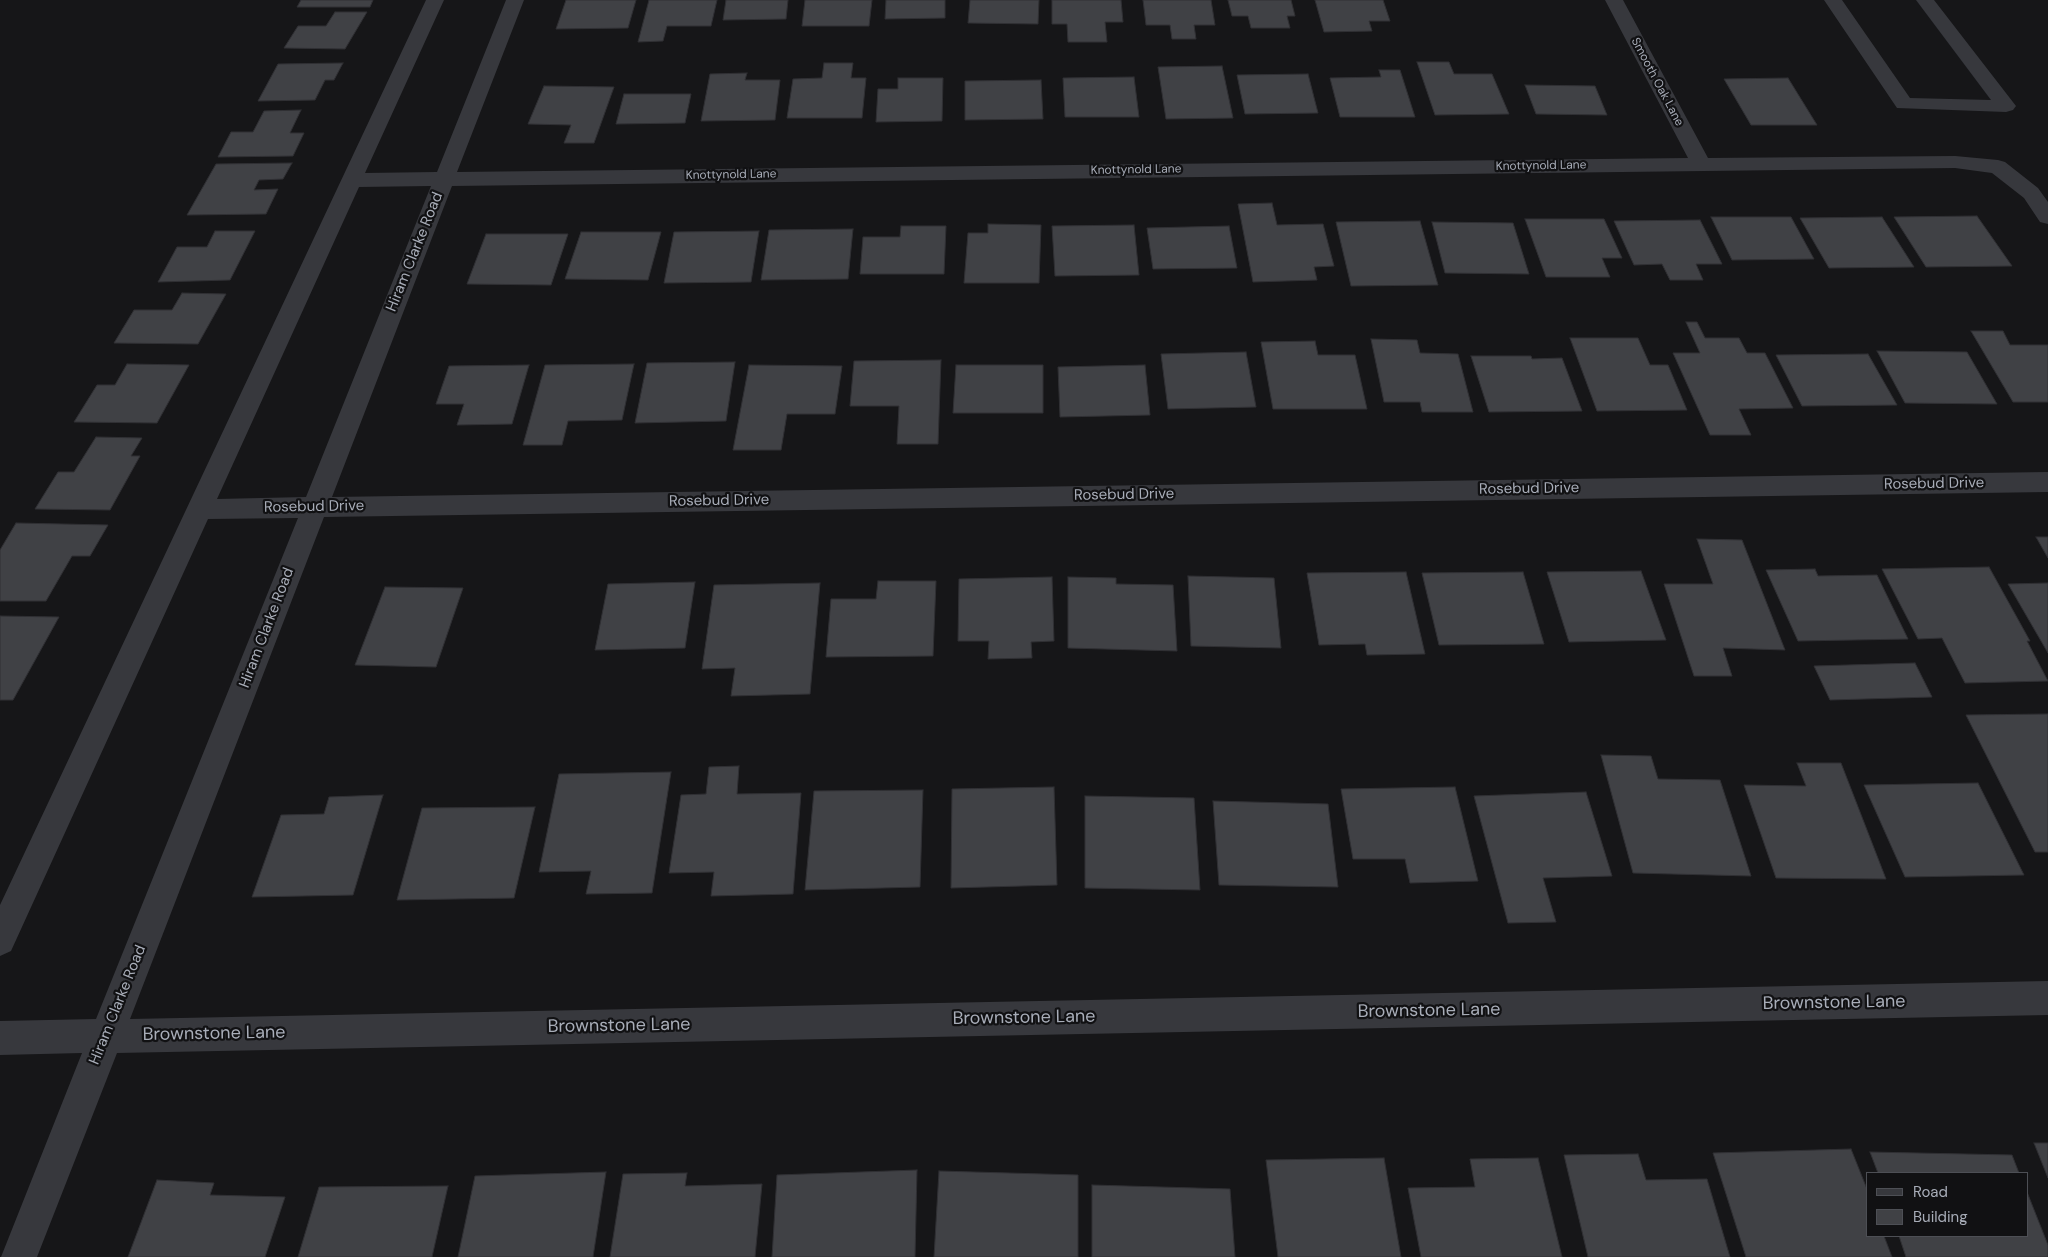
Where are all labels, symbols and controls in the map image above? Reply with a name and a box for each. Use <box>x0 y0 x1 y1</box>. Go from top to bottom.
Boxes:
street label: Smooth Oak Lane <box>1628 35 1686 129</box>
street label: Knottynold Lane <box>1495 158 1587 174</box>
street label: Knottynold Lane <box>1090 162 1182 178</box>
street label: Knottynold Lane <box>685 167 777 183</box>
street label: Hiram Clarke Road <box>383 190 447 314</box>
street label: Rosebud Drive <box>1884 474 1984 494</box>
street label: Rosebud Drive <box>1479 479 1579 499</box>
street label: Rosebud Drive <box>1074 485 1174 505</box>
street label: Rosebud Drive <box>669 491 769 511</box>
street label: Rosebud Drive <box>264 497 364 517</box>
street label: Hiram Clarke Road <box>236 565 298 691</box>
street label: Hiram Clarke Road <box>86 943 150 1067</box>
street label: Brownstone Lane <box>1762 991 1906 1015</box>
street label: Brownstone Lane <box>1357 999 1501 1023</box>
street label: Brownstone Lane <box>952 1006 1096 1030</box>
street label: Brownstone Lane <box>547 1014 691 1038</box>
street label: Brownstone Lane <box>142 1022 286 1046</box>
legend <box>1866 1172 2028 1237</box>
text: Road <box>1913 1182 1948 1202</box>
text: Building <box>1913 1207 1968 1227</box>

